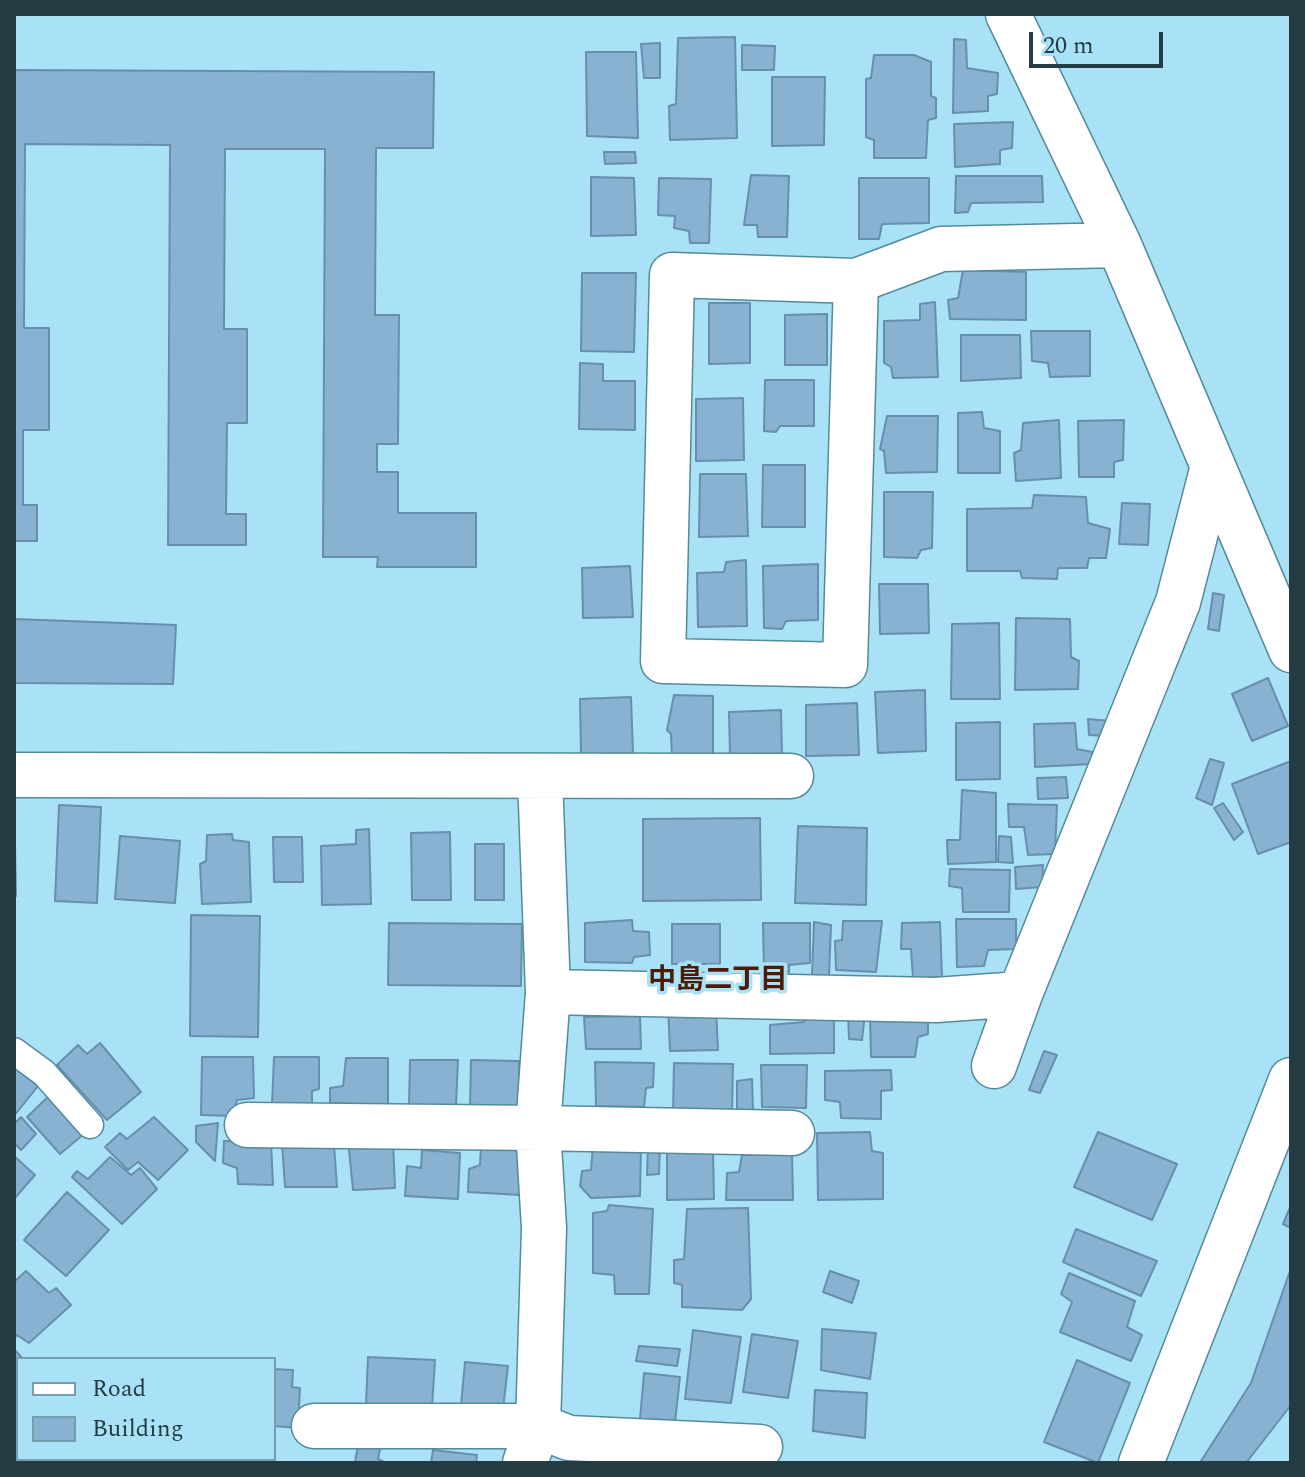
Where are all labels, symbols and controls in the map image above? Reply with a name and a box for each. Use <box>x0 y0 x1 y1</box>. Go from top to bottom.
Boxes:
scale bar <box>1033 16 1167 66</box>
text: 20 m <box>1043 28 1094 64</box>
district label: 中島二丁目 <box>648 966 788 1000</box>
legend <box>16 1357 276 1461</box>
text: Road <box>92 1371 146 1407</box>
text: Building <box>92 1411 184 1447</box>

